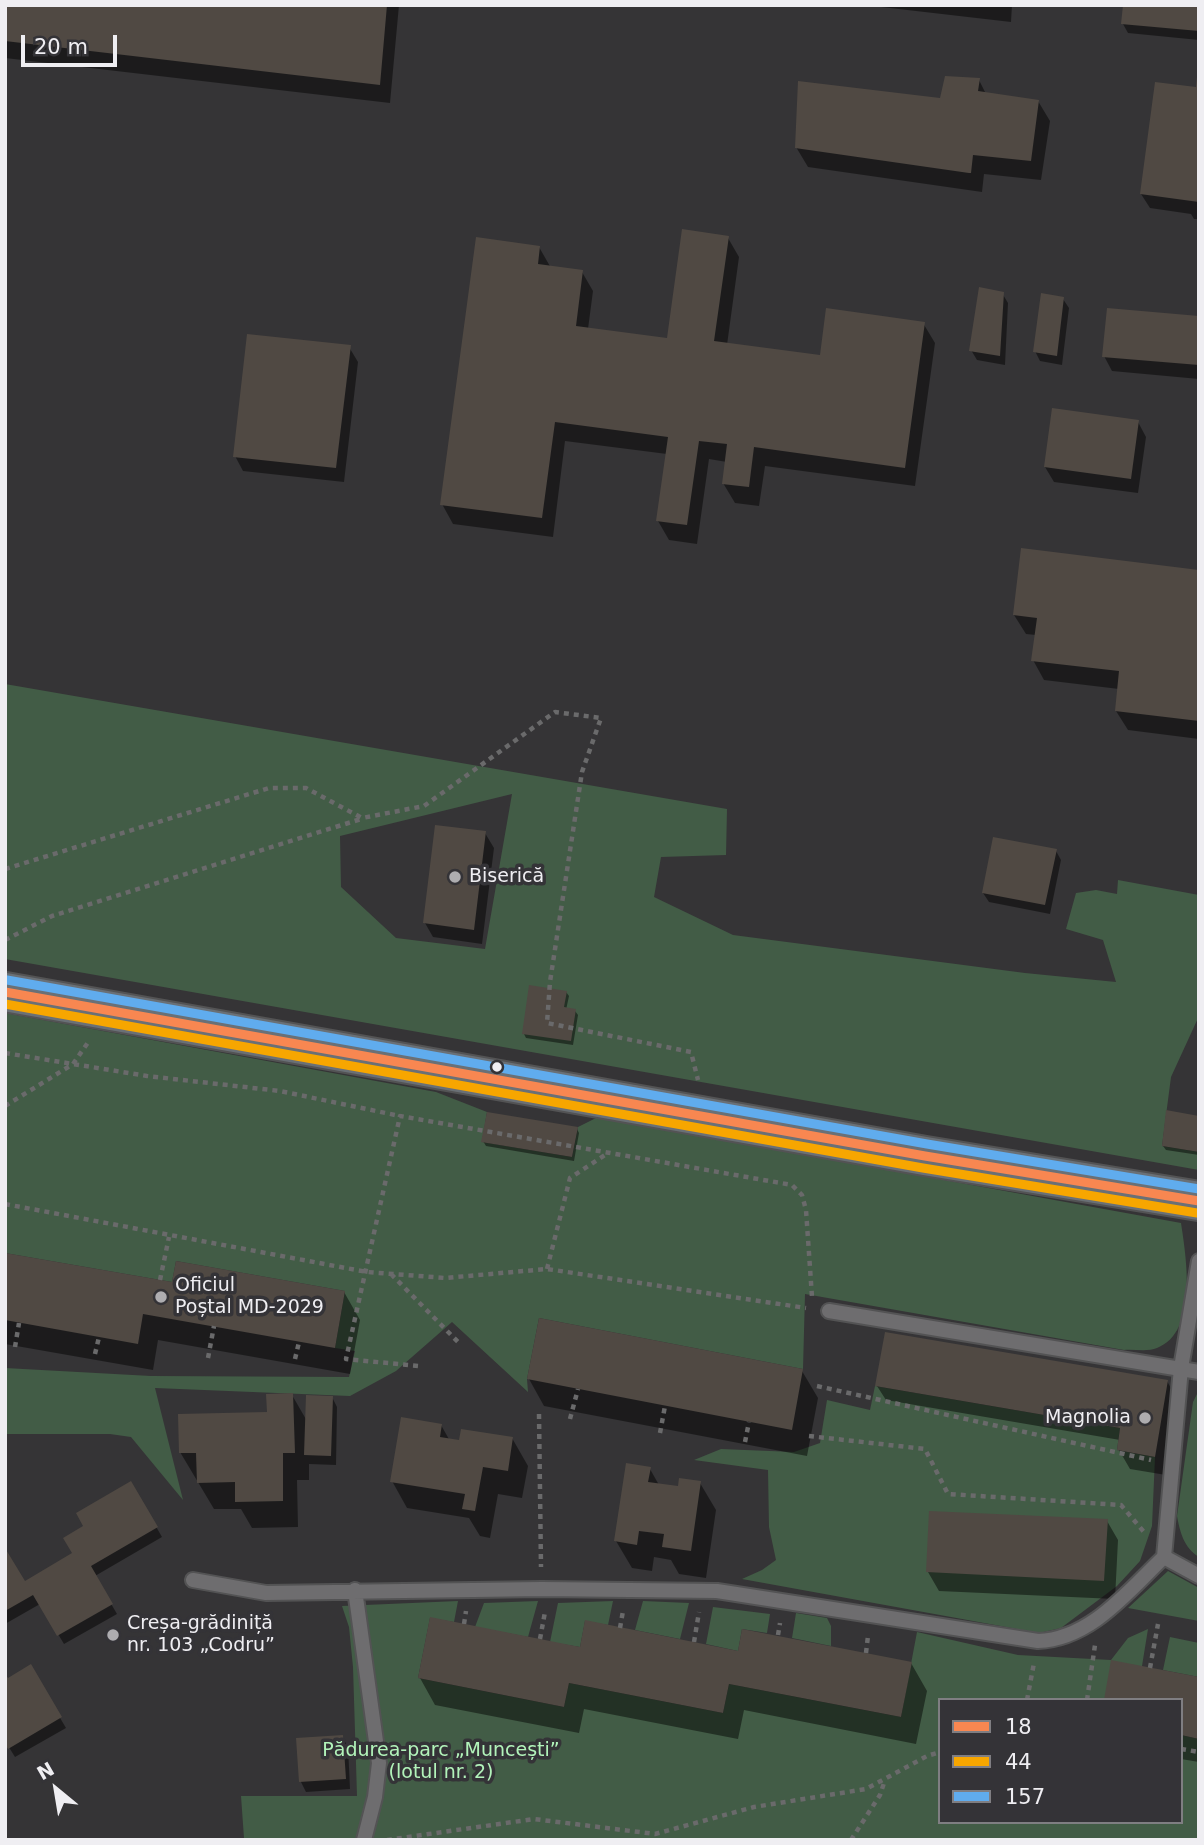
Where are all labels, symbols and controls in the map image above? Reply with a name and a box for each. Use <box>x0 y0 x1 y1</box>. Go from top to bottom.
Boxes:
scale bar <box>24 21 121 65</box>
text: 20 m <box>34 35 88 59</box>
place label: Biserică <box>469 866 544 888</box>
marker: Biserică <box>447 869 463 885</box>
unlabelled marker <box>490 1060 504 1074</box>
place label: Oficiul Poștal MD-2029 <box>175 1275 324 1319</box>
marker: Oficiul Poștal MD-2029 <box>153 1289 169 1305</box>
place label: Magnolia <box>1045 1407 1131 1429</box>
marker: Magnolia <box>1137 1410 1153 1426</box>
place label: Creșa-grădiniță nr. 103 „Codru” <box>127 1613 275 1657</box>
marker: Creșa-grădiniță nr. 103 „Codru” <box>105 1627 121 1643</box>
legend <box>938 1698 1183 1824</box>
text: 18 <box>1005 1715 1032 1739</box>
park label: Pădurea-parc „Muncești” (lotul nr. 2) <box>322 1740 560 1784</box>
text: 44 <box>1005 1750 1032 1774</box>
north arrow <box>21 1754 91 1824</box>
text: N <box>33 1757 58 1784</box>
text: 157 <box>1005 1785 1045 1809</box>

